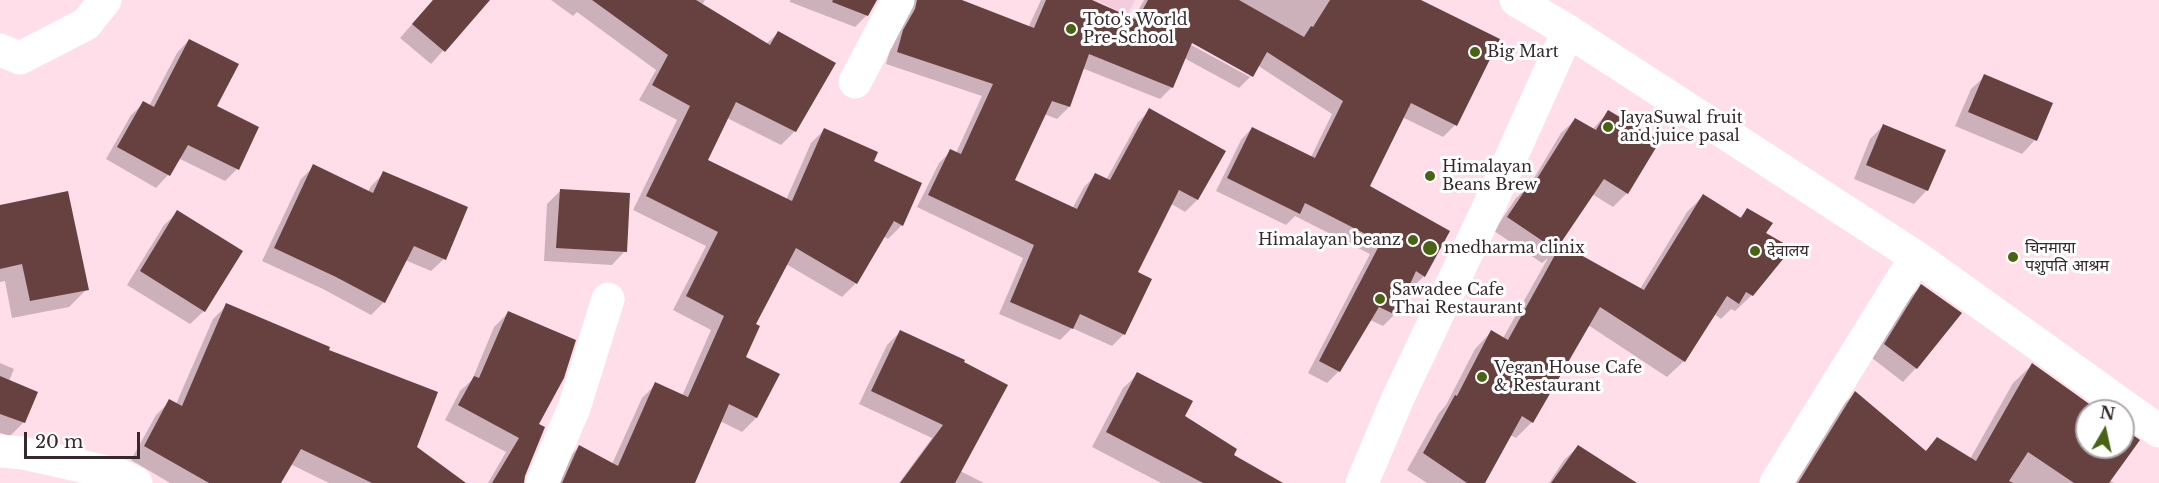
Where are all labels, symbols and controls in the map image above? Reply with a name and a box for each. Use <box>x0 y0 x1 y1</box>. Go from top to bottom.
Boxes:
place label: Toto's World Pre-School <box>1083 10 1187 48</box>
marker: Toto's World Pre-School <box>1064 22 1078 36</box>
place label: Big Mart <box>1487 42 1559 62</box>
marker: Big Mart <box>1468 45 1482 59</box>
place label: JayaSuwal fruit and juice pasal <box>1620 108 1743 146</box>
marker: JayaSuwal fruit and juice pasal <box>1601 120 1615 134</box>
place label: Himalayan Beans Brew <box>1442 157 1538 195</box>
marker: Himalayan Beans Brew <box>1423 169 1437 183</box>
place label: Himalayan beanz <box>1258 230 1401 250</box>
marker: Himalayan beanz <box>1406 233 1420 247</box>
place label: medharma clinix <box>1444 238 1585 258</box>
place label: चिनमाया पशुपति आश्रम <box>2025 238 2109 276</box>
marker: medharma clinix <box>1421 239 1439 257</box>
place label: देवालय <box>1767 241 1809 261</box>
marker: देवालय <box>1748 244 1762 258</box>
marker: चिनमाया पशुपति आश्रम <box>2006 250 2020 264</box>
place label: Sawadee Cafe Thai Restaurant <box>1392 280 1523 318</box>
marker: Sawadee Cafe Thai Restaurant <box>1373 292 1387 306</box>
place label: Vegan House Cafe & Restaurant <box>1494 358 1642 396</box>
marker: Vegan House Cafe & Restaurant <box>1475 370 1489 384</box>
north arrow <box>2075 399 2135 459</box>
text: N <box>2099 402 2116 424</box>
scale bar <box>27 420 142 458</box>
text: 20 m <box>35 431 83 453</box>

